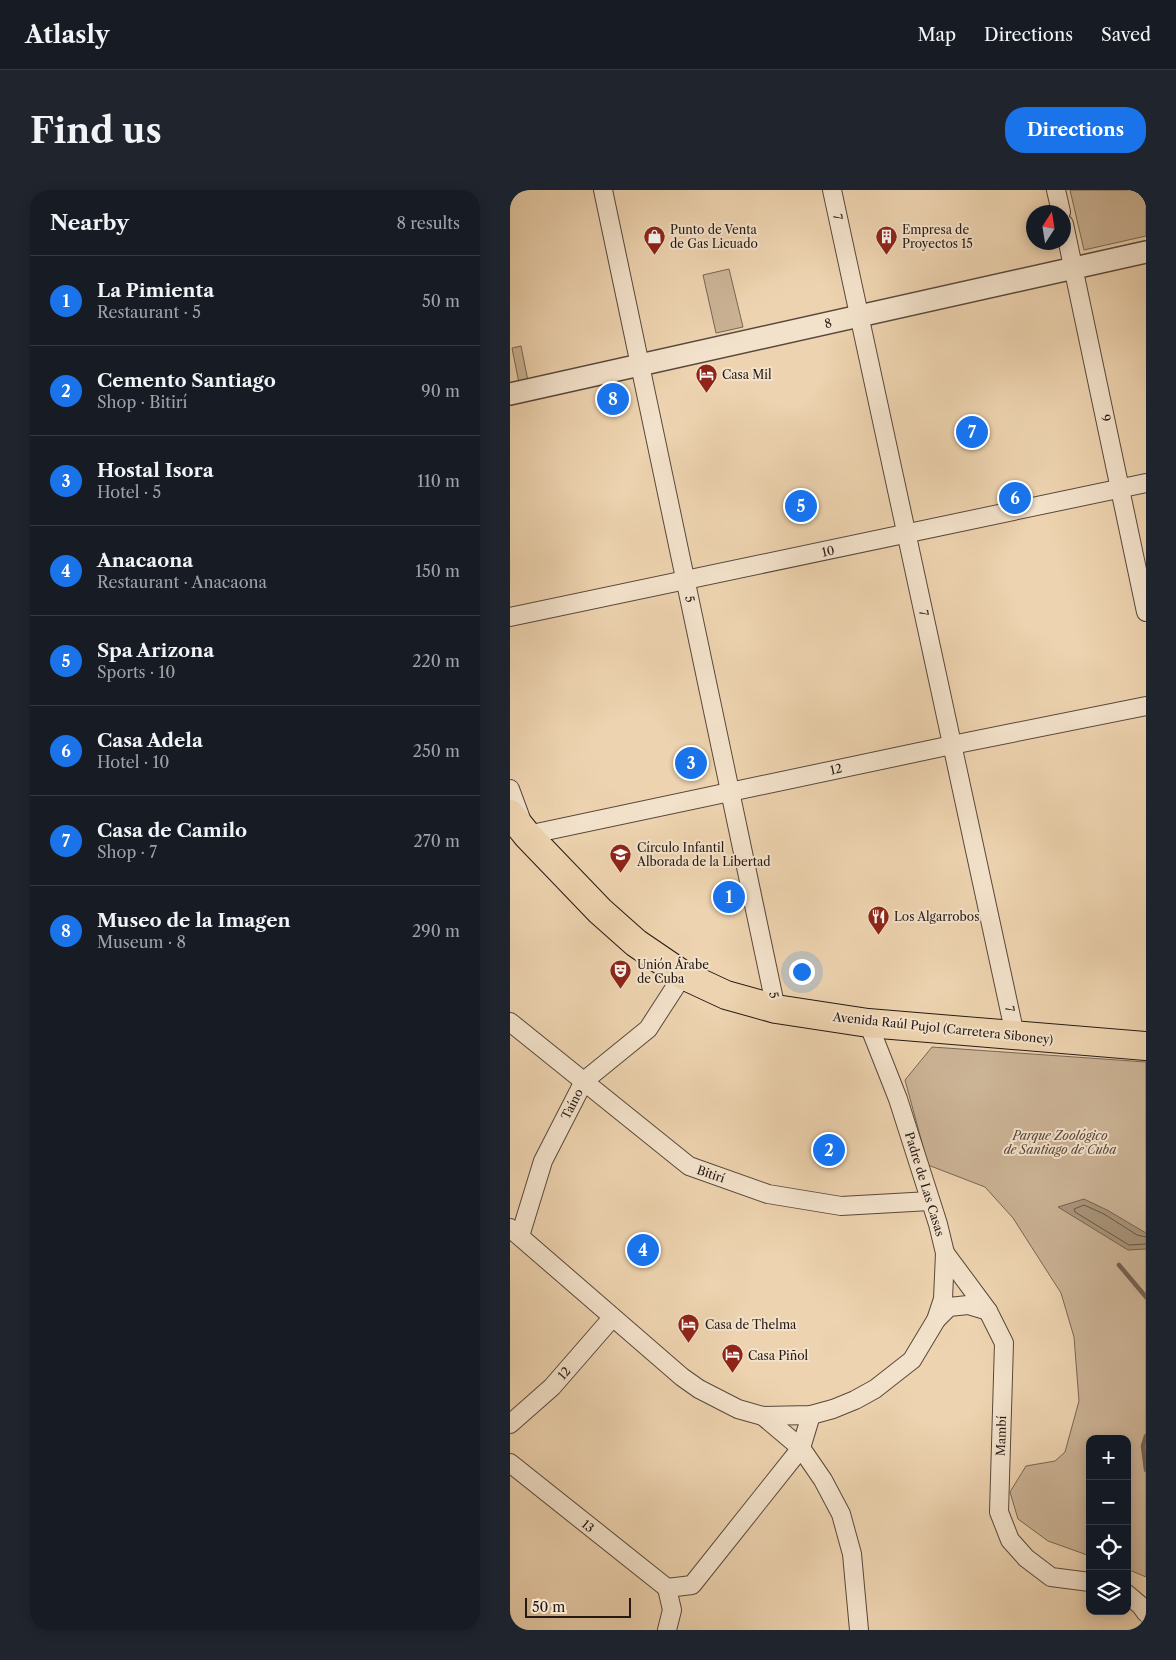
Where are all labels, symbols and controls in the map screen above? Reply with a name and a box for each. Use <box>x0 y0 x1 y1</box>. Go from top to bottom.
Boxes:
text: Atlasly <box>25 20 109 49</box>
text: Map <box>917 24 956 46</box>
text: Directions <box>984 24 1073 46</box>
text: Saved <box>1101 24 1151 46</box>
button: Directions <box>1005 107 1146 153</box>
text: Find us <box>30 109 162 152</box>
north arrow <box>1026 205 1071 250</box>
text: Nearby <box>50 210 129 235</box>
text: 8 results <box>397 213 460 233</box>
street label: 7 <box>830 213 846 222</box>
place label: Punto de Venta de Gas Licuado <box>670 222 758 251</box>
place label: Empresa de Proyectos 15 <box>902 222 973 251</box>
shop icon: Punto de Venta de Gas Licuado <box>642 224 666 255</box>
building icon: Empresa de Proyectos 15 <box>874 224 898 255</box>
text: La Pimienta <box>97 279 214 302</box>
text: 1 <box>62 291 70 311</box>
text: 50 m <box>422 291 460 311</box>
text: Restaurant · 5 <box>97 302 201 322</box>
street label: 8 <box>823 315 833 331</box>
hotel icon: Casa Mil <box>694 362 718 393</box>
place label: Casa Mil <box>722 367 772 382</box>
text: Cemento Santiago <box>97 369 276 392</box>
pin: 8 <box>597 380 629 418</box>
text: 2 <box>61 381 71 401</box>
text: 90 m <box>421 381 460 401</box>
text: Shop · Bitirí <box>97 392 187 412</box>
pin: 7 <box>956 413 988 451</box>
street label: 9 <box>1098 413 1114 423</box>
text: Hostal Isora <box>97 459 214 482</box>
text: 3 <box>61 471 71 491</box>
text: 110 m <box>417 471 460 491</box>
pin: 6 <box>999 479 1031 517</box>
text: Hotel · 5 <box>97 482 161 502</box>
pin: 5 <box>785 487 817 525</box>
street label: 10 <box>820 542 836 560</box>
text: Anacaona <box>97 549 193 572</box>
text: 4 <box>61 561 71 581</box>
text: 150 m <box>415 561 460 581</box>
text: Restaurant · Anacaona <box>97 572 267 592</box>
street label: 5 <box>682 594 698 604</box>
street label: 7 <box>916 609 932 618</box>
text: Spa Arizona <box>97 639 214 662</box>
text: 5 <box>62 651 70 671</box>
text: 220 m <box>412 651 460 671</box>
text: Sports · 10 <box>97 662 175 682</box>
text: Casa Adela <box>97 729 203 752</box>
text: 6 <box>61 741 71 761</box>
text: 250 m <box>413 741 460 761</box>
pin: 3 <box>675 744 707 782</box>
text: Hotel · 10 <box>97 752 169 772</box>
street label: 12 <box>829 760 843 778</box>
text: Casa de Camilo <box>97 819 247 842</box>
text: 7 <box>62 831 70 851</box>
text: 270 m <box>414 831 460 851</box>
place label: Círculo Infantil Alborada de la Libertad <box>636 840 771 869</box>
text: Shop · 7 <box>97 842 157 862</box>
school or university icon: Círculo Infantil Alborada de la Libertad <box>609 842 633 873</box>
pin: 1 <box>713 878 745 916</box>
restaurant icon: Los Algarrobos <box>866 904 890 935</box>
text: Museo de la Imagen <box>97 909 291 932</box>
place label: Los Algarrobos <box>894 909 979 924</box>
text: 8 <box>61 921 71 941</box>
text: 290 m <box>412 921 460 941</box>
text: Museum · 8 <box>97 932 186 952</box>
place label: Unión Árabe de Cuba <box>637 956 709 986</box>
theatre icon: Unión Árabe de Cuba <box>609 959 633 990</box>
your location <box>789 959 815 985</box>
street label: 5 <box>766 990 782 1000</box>
street label: 7 <box>1002 1005 1018 1014</box>
street label: Avenida Raúl Pujol (Carretera Siboney) <box>831 1009 1054 1047</box>
street label: Taíno <box>558 1086 586 1122</box>
park label: Parque Zoológico de Santiago de Cuba <box>1004 1128 1116 1157</box>
street label: Padre de Las Casas <box>902 1130 948 1238</box>
pin: 2 <box>813 1131 845 1169</box>
street label: Bitirí <box>695 1162 727 1186</box>
pin: 4 <box>627 1231 659 1269</box>
hotel icon: Casa de Thelma <box>677 1312 701 1343</box>
place label: Casa de Thelma <box>705 1317 797 1332</box>
hotel icon: Casa Piñol <box>720 1343 744 1374</box>
place label: Casa Piñol <box>748 1348 809 1363</box>
street label: 12 <box>554 1363 574 1382</box>
street label: Mambí <box>993 1415 1009 1456</box>
map controls <box>1086 1435 1131 1615</box>
button: + <box>1086 1435 1131 1480</box>
button: − <box>1086 1480 1131 1525</box>
street label: 13 <box>579 1517 597 1535</box>
button: locate <box>1086 1525 1131 1570</box>
button: layers <box>1086 1570 1131 1615</box>
scale bar <box>525 1595 631 1618</box>
text: 50 m <box>532 1598 565 1616</box>

